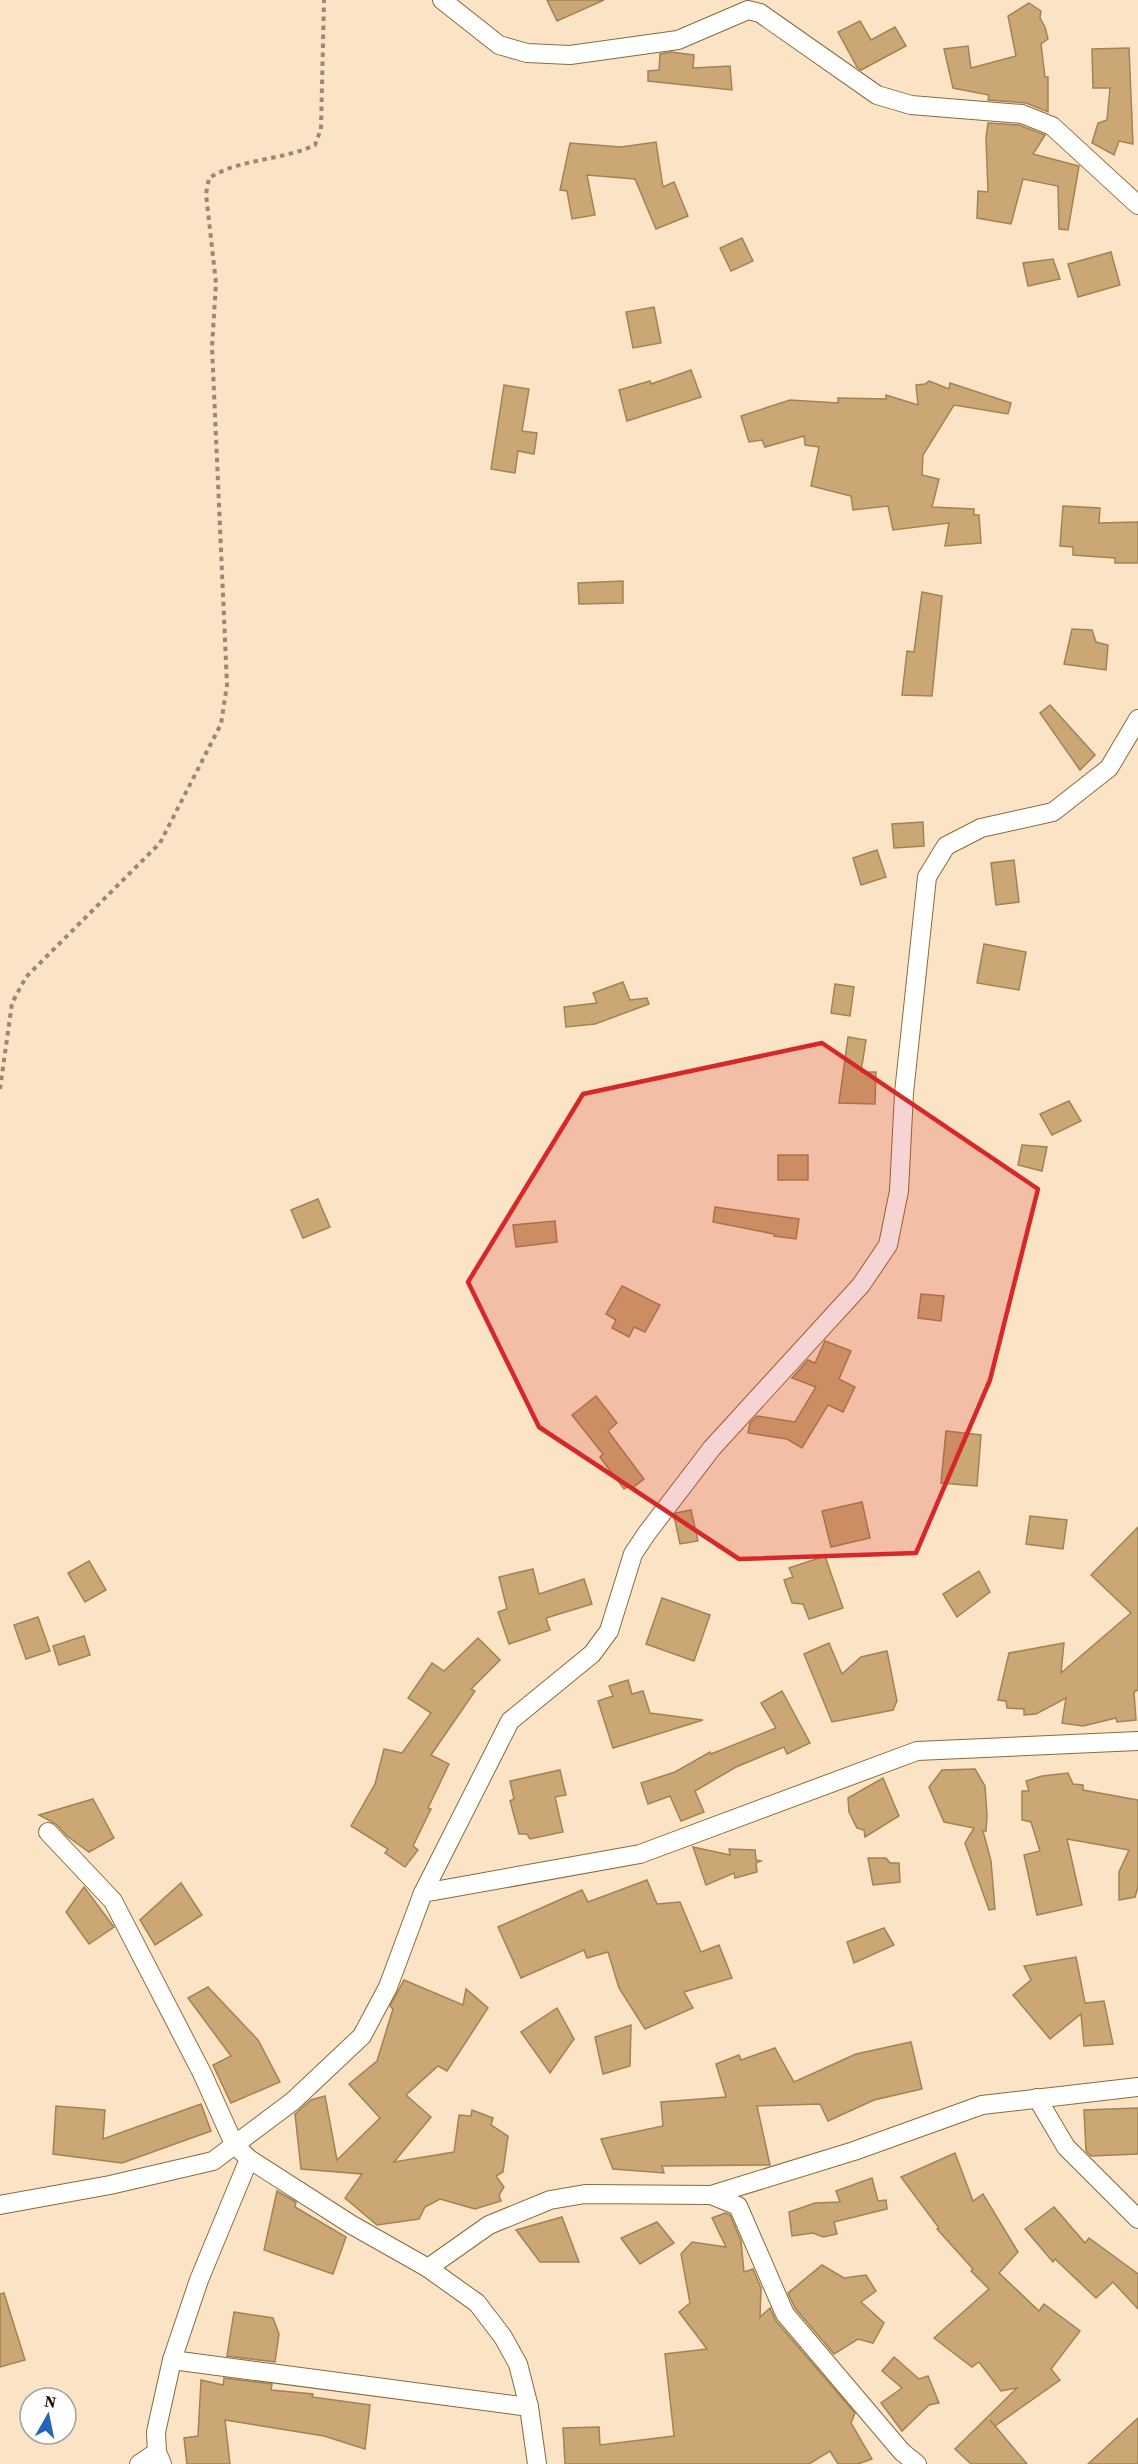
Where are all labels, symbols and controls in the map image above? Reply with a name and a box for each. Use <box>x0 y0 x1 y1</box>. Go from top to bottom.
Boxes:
north arrow <box>18 2386 78 2446</box>
text: N <box>43 2389 58 2413</box>

